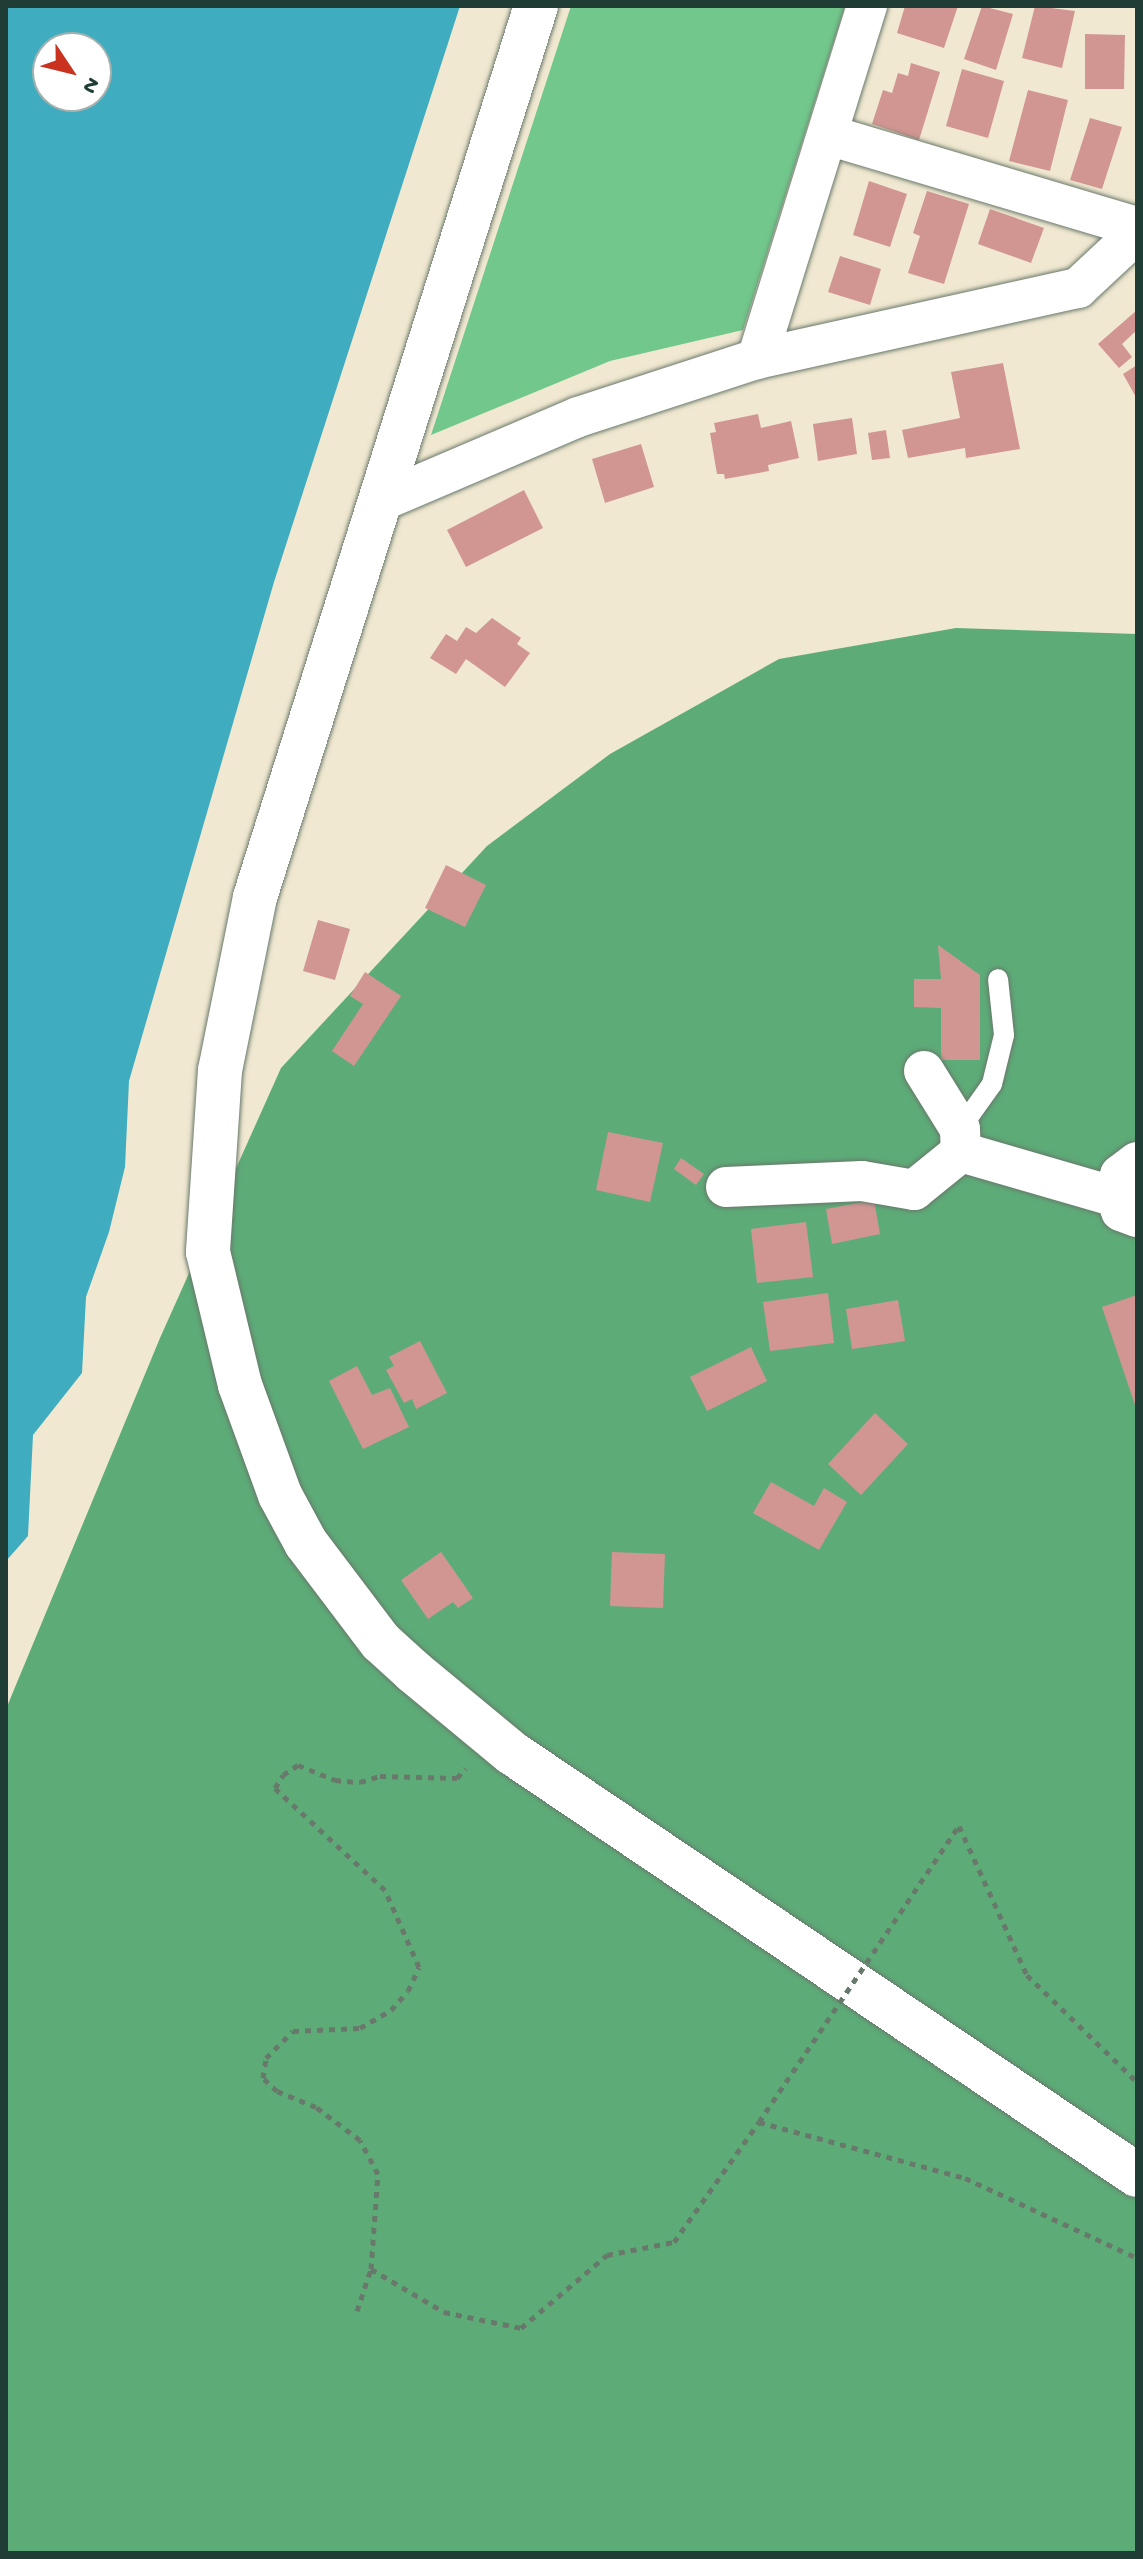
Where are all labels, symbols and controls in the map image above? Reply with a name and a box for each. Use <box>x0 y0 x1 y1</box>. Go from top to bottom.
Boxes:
north arrow <box>32 32 112 112</box>
text: N <box>75 71 105 98</box>

